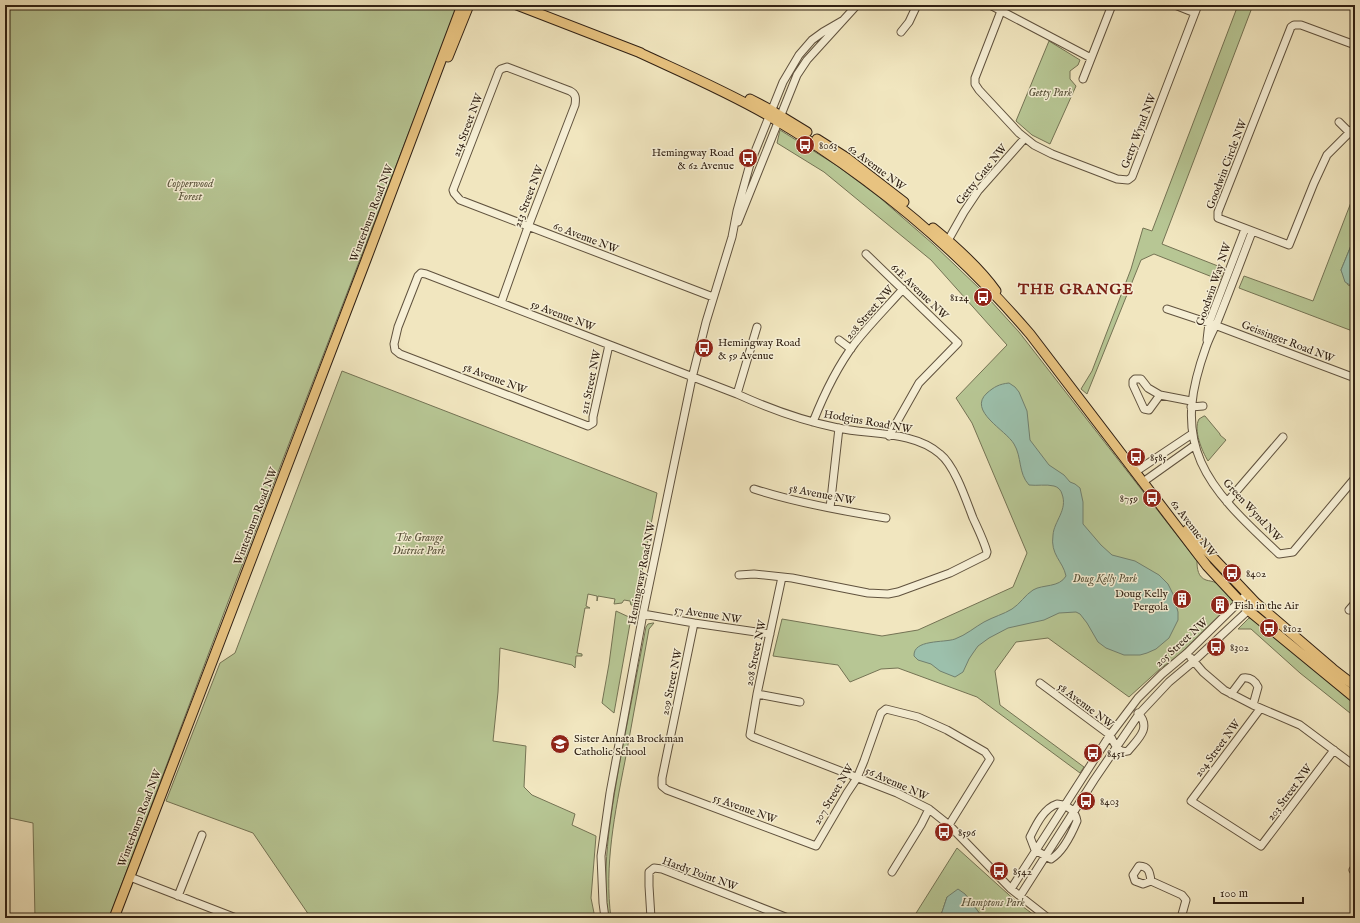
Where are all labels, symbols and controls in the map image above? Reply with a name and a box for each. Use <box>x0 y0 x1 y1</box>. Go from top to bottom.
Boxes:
park label: Getty Park <box>1028 86 1072 100</box>
street label: 214 Street NW <box>449 91 487 159</box>
street label: Getty Wynd NW <box>1118 91 1160 171</box>
street label: Goodwin Circle NW <box>1203 117 1251 211</box>
bus stop icon: 8063 <box>794 134 816 156</box>
place label: 8063 <box>819 139 837 153</box>
street label: Getty Gate NW <box>953 141 1011 208</box>
street label: 62 Avenue NW <box>845 142 908 194</box>
place label: Hemingway Road & 62 Avenue <box>652 146 734 173</box>
bus stop icon: Hemingway Road & 62 Avenue <box>737 147 759 169</box>
street label: Winterburn Road NW <box>347 162 397 264</box>
street label: 213 Street NW <box>511 163 547 229</box>
park label: Copperwood Forest <box>167 177 214 204</box>
street label: 60 Avenue NW <box>551 219 621 257</box>
street label: Goodwin Way NW <box>1193 240 1235 328</box>
street label: 61E Avenue NW <box>888 261 951 323</box>
district label: THE GRANGE <box>1017 280 1134 299</box>
street label: 208 Street NW <box>842 282 897 343</box>
bus stop icon: 8124 <box>972 286 994 308</box>
place label: 8124 <box>950 291 970 305</box>
street label: 59 Avenue NW <box>529 297 597 335</box>
street label: Geissinger Road NW <box>1239 318 1336 366</box>
place label: Hemingway Road & 59 Avenue <box>718 336 800 363</box>
bus stop icon: Hemingway Road & 59 Avenue <box>693 337 715 359</box>
street label: 211 Street NW <box>577 348 605 416</box>
street label: 58 Avenue NW <box>461 360 529 398</box>
street label: Hodgins Road NW <box>823 407 914 437</box>
bus stop icon: 8585 <box>1125 446 1147 468</box>
place label: 8585 <box>1150 451 1167 465</box>
street label: Winterburn Road NW <box>231 465 281 567</box>
street label: Green Wynd NW <box>1220 476 1285 545</box>
street label: 58 Avenue NW <box>788 482 856 508</box>
bus stop icon: 8759 <box>1141 487 1163 509</box>
place label: 8759 <box>1120 492 1138 506</box>
street label: 62 Avenue NW <box>1167 497 1220 560</box>
street label: Hemingway Road NW <box>625 520 659 626</box>
park label: The Grange District Park <box>393 531 446 558</box>
bus stop icon: 8402 <box>1221 562 1243 584</box>
place label: 8402 <box>1246 567 1266 581</box>
park label: Doug Kelly Park <box>1073 572 1138 587</box>
place label: Doug Kelly Pergola <box>1115 587 1169 614</box>
building icon: Doug Kelly Pergola <box>1171 588 1193 610</box>
building icon: Fish in the Air <box>1209 594 1231 616</box>
place label: Fish in the Air <box>1234 599 1299 613</box>
street label: 57 Avenue NW <box>673 603 743 627</box>
street label: 205 Street NW <box>1152 615 1212 670</box>
bus stop icon: 8102 <box>1258 617 1280 639</box>
street label: 208 Street NW <box>742 618 770 687</box>
place label: 8102 <box>1283 622 1302 636</box>
bus stop icon: 8302 <box>1205 636 1227 658</box>
place label: 8302 <box>1230 641 1249 655</box>
street label: 209 Street NW <box>658 647 686 717</box>
street label: 58 Avenue NW <box>1055 680 1117 732</box>
street label: 204 Street NW <box>1192 717 1244 780</box>
place label: Sister Annata Brockman Catholic School <box>574 732 684 759</box>
school or university icon: Sister Annata Brockman Catholic School <box>549 733 571 755</box>
bus stop icon: 8451 <box>1082 742 1104 764</box>
place label: 8451 <box>1107 747 1125 761</box>
street label: 207 Street NW <box>810 761 858 827</box>
street label: 203 Street NW <box>1264 761 1316 823</box>
street label: 56 Avenue NW <box>863 764 931 804</box>
street label: Winterburn Road NW <box>115 767 165 869</box>
bus stop icon: 8403 <box>1075 790 1097 812</box>
street label: 55 Avenue NW <box>711 791 779 827</box>
place label: 8403 <box>1100 795 1119 809</box>
bus stop icon: 8596 <box>933 821 955 843</box>
place label: 8596 <box>958 826 976 840</box>
street label: Hardy Point NW <box>660 854 740 894</box>
bus stop icon: 8542 <box>988 860 1010 882</box>
place label: 8542 <box>1013 865 1032 879</box>
scale bar <box>1214 879 1303 905</box>
text: 100 m <box>1220 886 1248 901</box>
park label: Hamptons Park <box>960 896 1025 910</box>

